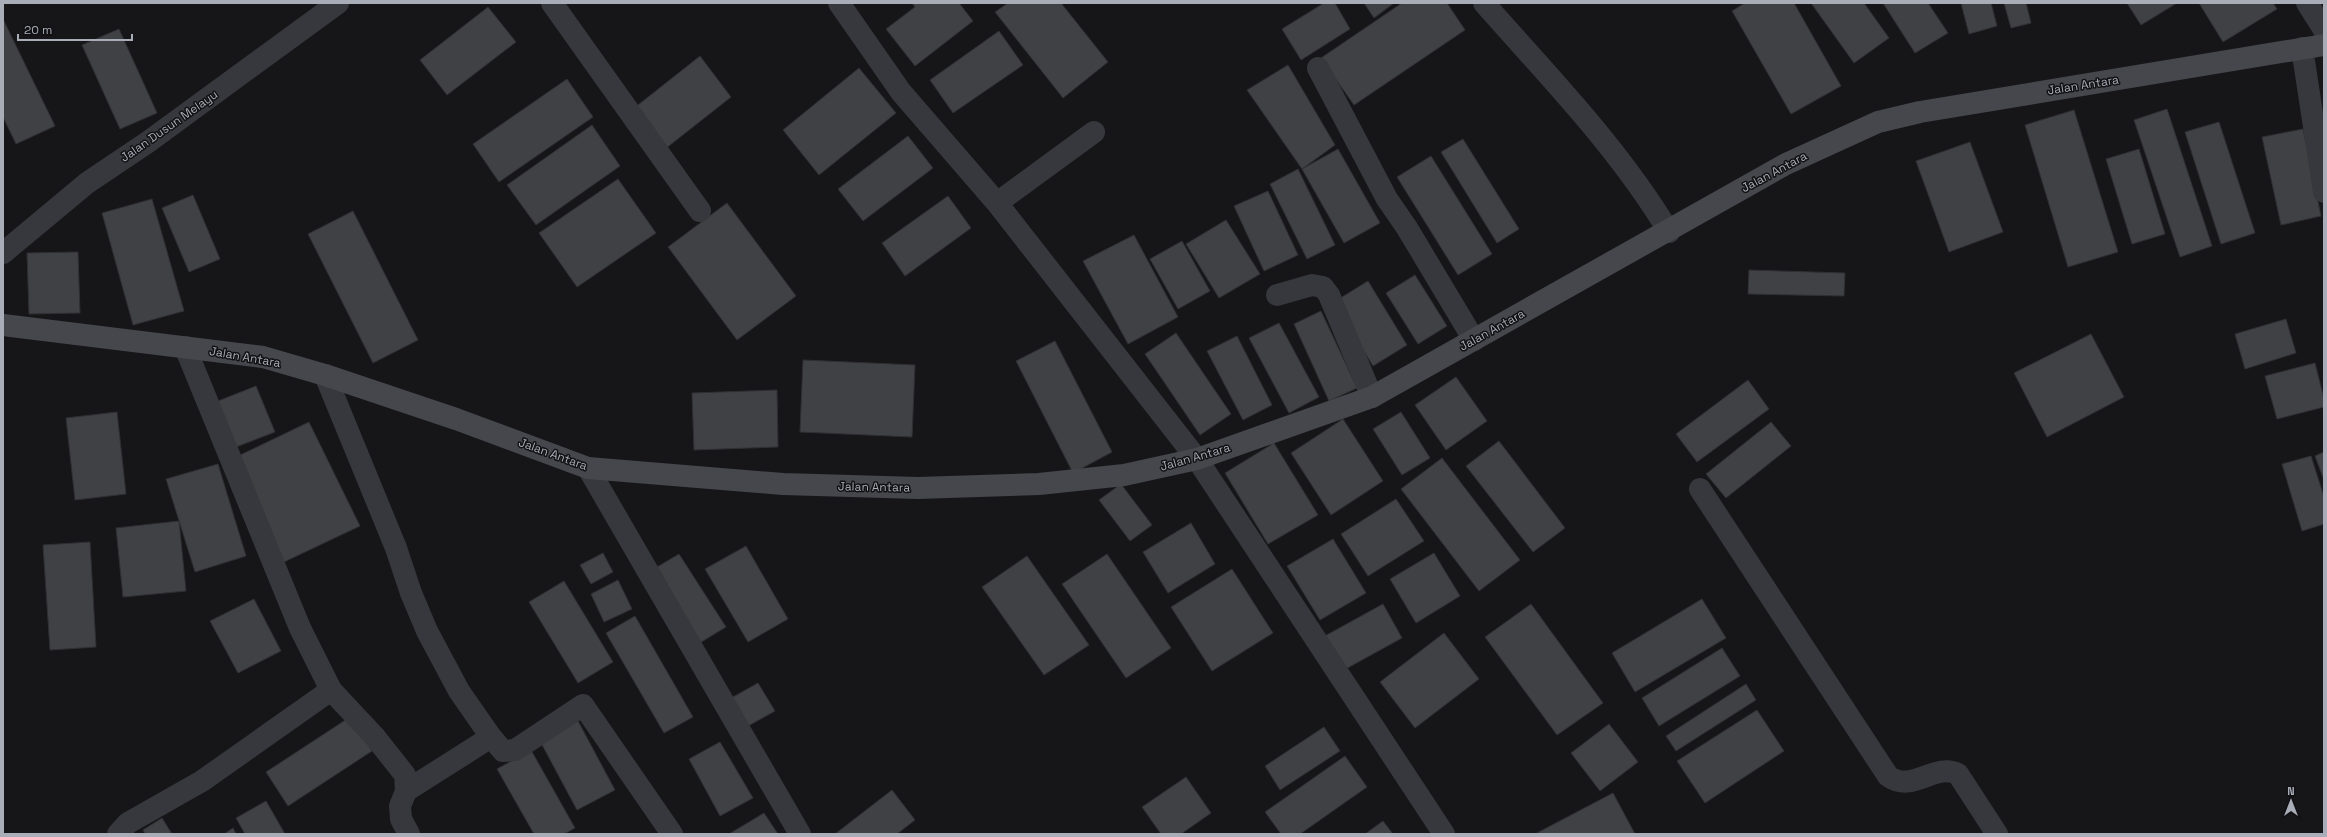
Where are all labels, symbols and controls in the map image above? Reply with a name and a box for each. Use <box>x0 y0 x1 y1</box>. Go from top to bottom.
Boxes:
scale bar <box>18 16 132 42</box>
text: 20 m <box>24 22 52 38</box>
street label: Jalan Antara <box>2046 71 2120 99</box>
street label: Jalan Dusun Melayu <box>117 86 221 166</box>
street label: Jalan Antara <box>1738 148 1810 196</box>
street label: Jalan Antara <box>1457 305 1528 354</box>
street label: Jalan Antara <box>208 343 282 371</box>
street label: Jalan Antara <box>516 434 590 474</box>
street label: Jalan Antara <box>1158 439 1232 475</box>
street label: Jalan Antara <box>838 478 910 496</box>
north arrow <box>2271 781 2311 821</box>
text: N <box>2287 784 2295 798</box>

